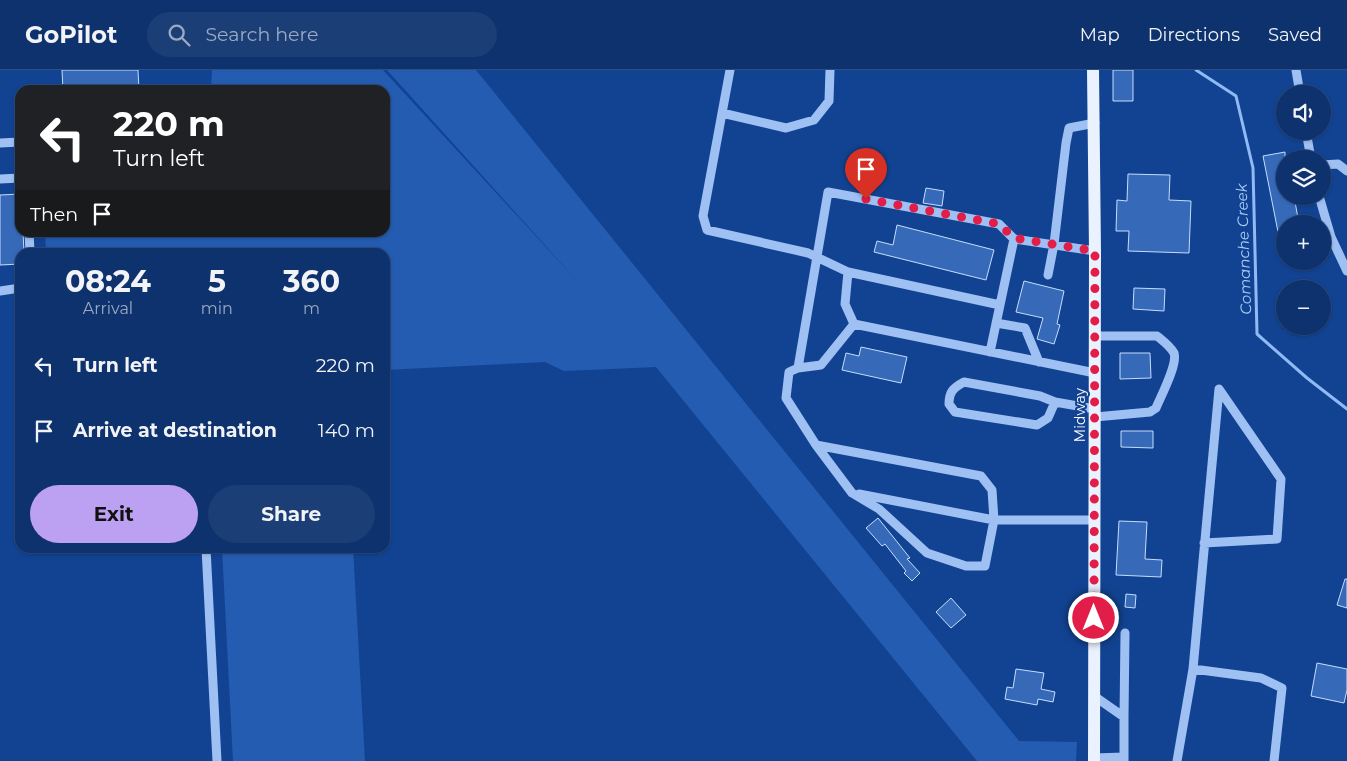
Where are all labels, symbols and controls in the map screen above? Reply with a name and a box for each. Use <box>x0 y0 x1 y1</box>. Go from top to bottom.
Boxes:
search box <box>147 12 497 57</box>
text: GoPilot <box>25 20 117 49</box>
icon: search <box>165 21 193 49</box>
text: Search here <box>205 23 318 46</box>
text: Map <box>1080 24 1120 46</box>
text: Directions <box>1148 24 1240 46</box>
text: Saved <box>1268 24 1322 46</box>
map controls <box>1276 85 1331 335</box>
button: sound <box>1276 85 1331 140</box>
text: 220 m <box>113 102 225 145</box>
icon: left <box>30 105 95 170</box>
text: Turn left <box>113 145 205 172</box>
pin <box>845 148 887 199</box>
button: layers <box>1276 150 1331 205</box>
icon: arrive <box>852 155 880 183</box>
water label: Comanche Creek <box>1232 182 1255 315</box>
icon: arrive <box>88 200 116 228</box>
text: Then <box>30 203 78 226</box>
button: + <box>1276 215 1331 270</box>
text: 08:24 <box>65 263 151 300</box>
text: 5 <box>208 263 226 300</box>
text: 360 <box>283 263 340 300</box>
button: − <box>1276 280 1331 335</box>
text: Arrival <box>83 299 133 318</box>
text: min <box>201 299 233 318</box>
text: m <box>303 299 320 318</box>
icon: left <box>30 352 58 380</box>
text: Turn left <box>73 354 158 377</box>
text: 220 m <box>316 354 375 377</box>
street label: Midway <box>1071 387 1089 442</box>
icon: arrive <box>30 417 58 445</box>
text: Arrive at destination <box>73 419 277 442</box>
text: 140 m <box>318 419 375 442</box>
button: Exit <box>30 485 198 543</box>
button: Share <box>208 485 375 543</box>
position arrow <box>1067 591 1119 643</box>

